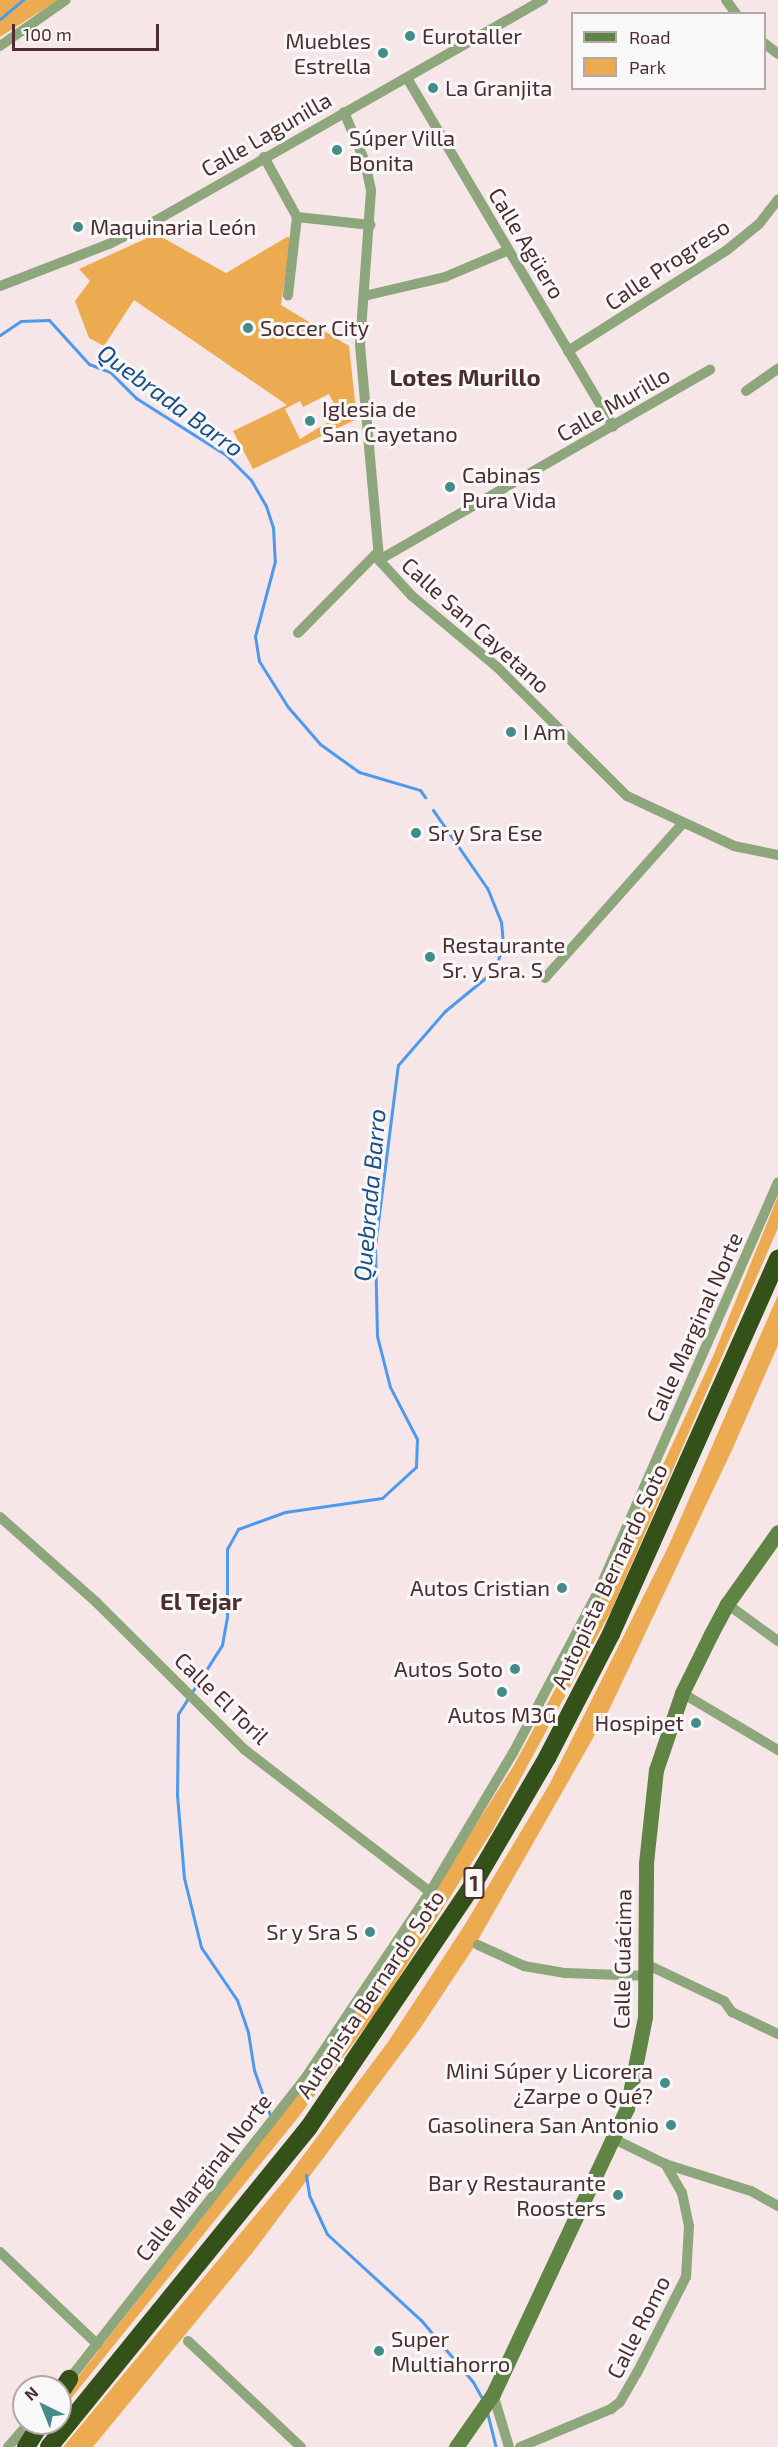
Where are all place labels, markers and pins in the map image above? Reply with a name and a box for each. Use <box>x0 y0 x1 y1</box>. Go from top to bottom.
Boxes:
place label: Eurotaller <box>422 23 522 49</box>
place label: Muebles Estrella <box>285 27 371 78</box>
marker: Eurotaller <box>403 29 417 43</box>
marker: Muebles Estrella <box>376 46 390 60</box>
place label: La Granjita <box>445 75 552 101</box>
marker: La Granjita <box>426 81 440 95</box>
place label: Súper Villa Bonita <box>349 124 456 176</box>
marker: Súper Villa Bonita <box>330 143 344 157</box>
place label: Maquinaria León <box>90 214 256 240</box>
marker: Maquinaria León <box>71 220 85 234</box>
place label: Soccer City <box>260 315 370 341</box>
marker: Soccer City <box>241 321 255 335</box>
place label: Iglesia de San Cayetano <box>322 395 458 446</box>
marker: Iglesia de San Cayetano <box>303 414 317 428</box>
place label: Cabinas Pura Vida <box>462 461 557 512</box>
marker: Cabinas Pura Vida <box>443 480 457 494</box>
place label: I Am <box>523 719 567 745</box>
marker: I Am <box>504 725 518 739</box>
place label: Sr y Sra Ese <box>428 820 544 846</box>
marker: Sr y Sra Ese <box>409 826 423 840</box>
place label: Restaurante Sr. y Sra. S <box>442 931 565 982</box>
marker: Restaurante Sr. y Sra. S <box>423 950 437 964</box>
place label: Autos Cristian <box>410 1575 550 1601</box>
marker: Autos Cristian <box>555 1581 569 1595</box>
place label: Autos Soto <box>394 1656 503 1682</box>
marker: Autos Soto <box>508 1662 522 1676</box>
marker: Autos M3G <box>495 1685 509 1699</box>
place label: Autos M3G <box>448 1702 556 1728</box>
place label: Hospipet <box>594 1710 684 1736</box>
marker: Hospipet <box>689 1716 703 1730</box>
place label: Sr y Sra S <box>265 1919 358 1945</box>
marker: Sr y Sra S <box>363 1925 377 1939</box>
place label: Mini Súper y Licorera ¿Zarpe o Qué? <box>444 2057 653 2108</box>
marker: Mini Súper y Licorera ¿Zarpe o Qué? <box>658 2076 672 2090</box>
place label: Gasolinera San Antonio <box>427 2112 659 2138</box>
marker: Gasolinera San Antonio <box>664 2118 678 2132</box>
place label: Bar y Restaurante Roosters <box>427 2169 606 2220</box>
marker: Bar y Restaurante Roosters <box>611 2188 625 2202</box>
place label: Super Multiahorro <box>391 2325 510 2376</box>
marker: Super Multiahorro <box>372 2344 386 2358</box>

